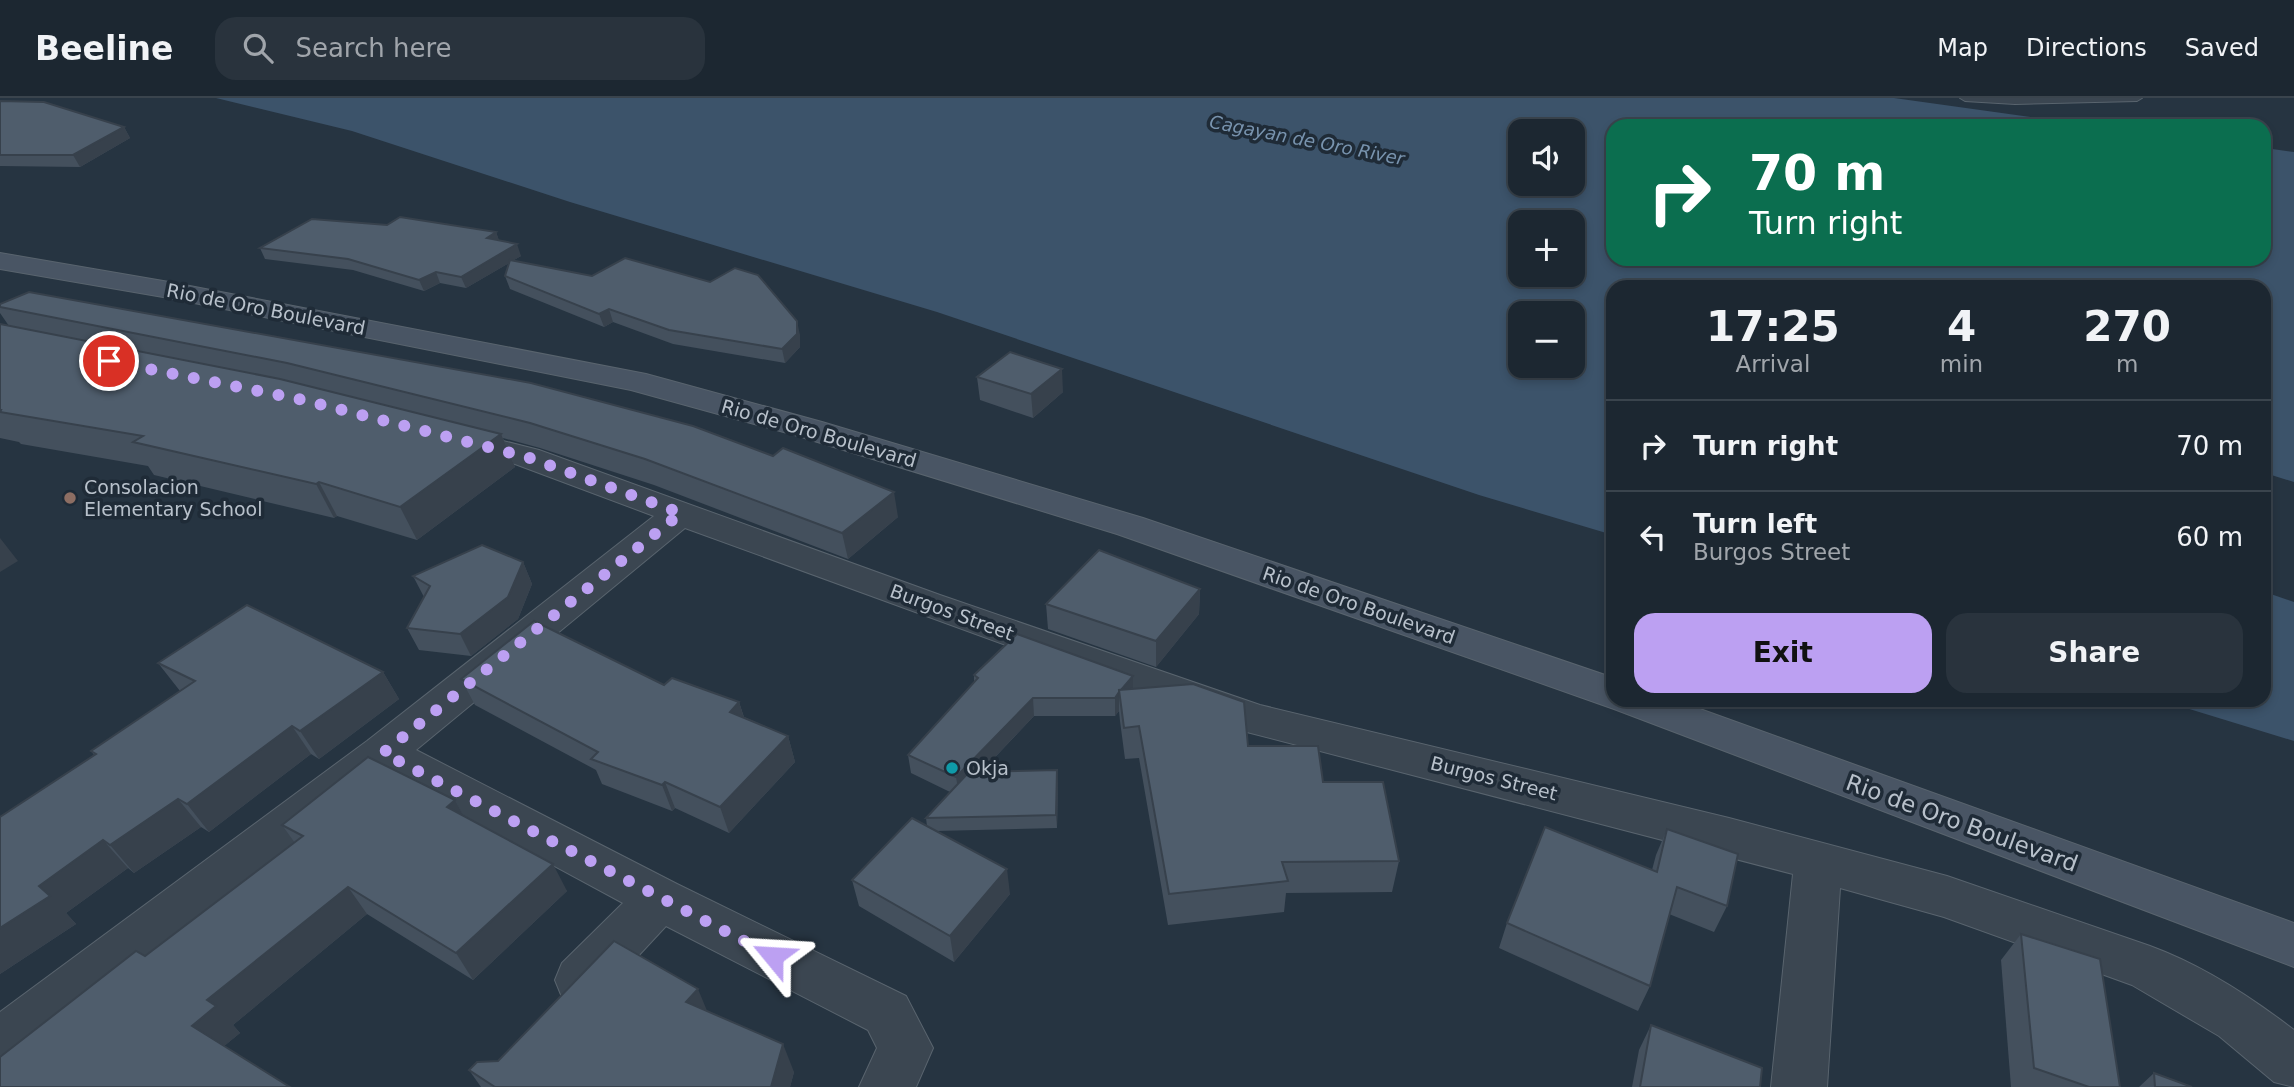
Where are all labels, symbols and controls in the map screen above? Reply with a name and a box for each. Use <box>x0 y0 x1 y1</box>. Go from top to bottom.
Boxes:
search box <box>215 17 705 80</box>
text: Beeline <box>35 29 173 68</box>
icon: search <box>239 29 277 67</box>
text: Search here <box>295 33 452 63</box>
text: Map <box>1937 34 1988 62</box>
text: Directions <box>2026 34 2147 62</box>
text: Saved <box>2185 34 2259 62</box>
water label: Cagayan de Oro River <box>1208 111 1408 170</box>
map controls <box>1508 119 1585 378</box>
button: sound <box>1508 119 1585 196</box>
text: 70 m <box>1749 145 1885 202</box>
icon: right <box>1634 147 1725 238</box>
text: Turn right <box>1749 204 1902 242</box>
button: + <box>1508 210 1585 287</box>
street label: Rio de Oro Boulevard <box>165 279 367 339</box>
button: − <box>1508 301 1585 378</box>
text: 17:25 <box>1706 302 1840 351</box>
text: 4 <box>1947 302 1976 351</box>
text: 270 <box>2083 302 2171 351</box>
pin <box>79 331 139 391</box>
icon: arrive <box>90 342 128 380</box>
text: Arrival <box>1736 351 1810 377</box>
text: min <box>1940 351 1983 377</box>
text: m <box>2116 351 2138 377</box>
street label: Rio de Oro Boulevard <box>719 395 919 471</box>
icon: right <box>1634 427 1672 465</box>
text: Turn right <box>1693 431 1838 461</box>
text: 70 m <box>2176 431 2243 461</box>
place label: Consolacion Elementary School <box>84 476 262 520</box>
marker: Consolacion Elementary School <box>62 490 78 506</box>
text: Turn left <box>1693 509 1817 539</box>
icon: left <box>1634 518 1672 556</box>
text: 60 m <box>2176 522 2243 552</box>
text: Burgos Street <box>1693 539 1850 565</box>
street label: Rio de Oro Boulevard <box>1260 562 1458 648</box>
street label: Burgos Street <box>887 579 1017 645</box>
button: Exit <box>1634 613 1932 693</box>
button: Share <box>1946 613 2243 693</box>
street label: Burgos Street <box>1428 752 1560 804</box>
place label: Okja <box>966 757 1009 779</box>
marker: Okja <box>944 760 960 776</box>
street label: Rio de Oro Boulevard <box>1843 769 2081 877</box>
position arrow <box>736 919 810 993</box>

